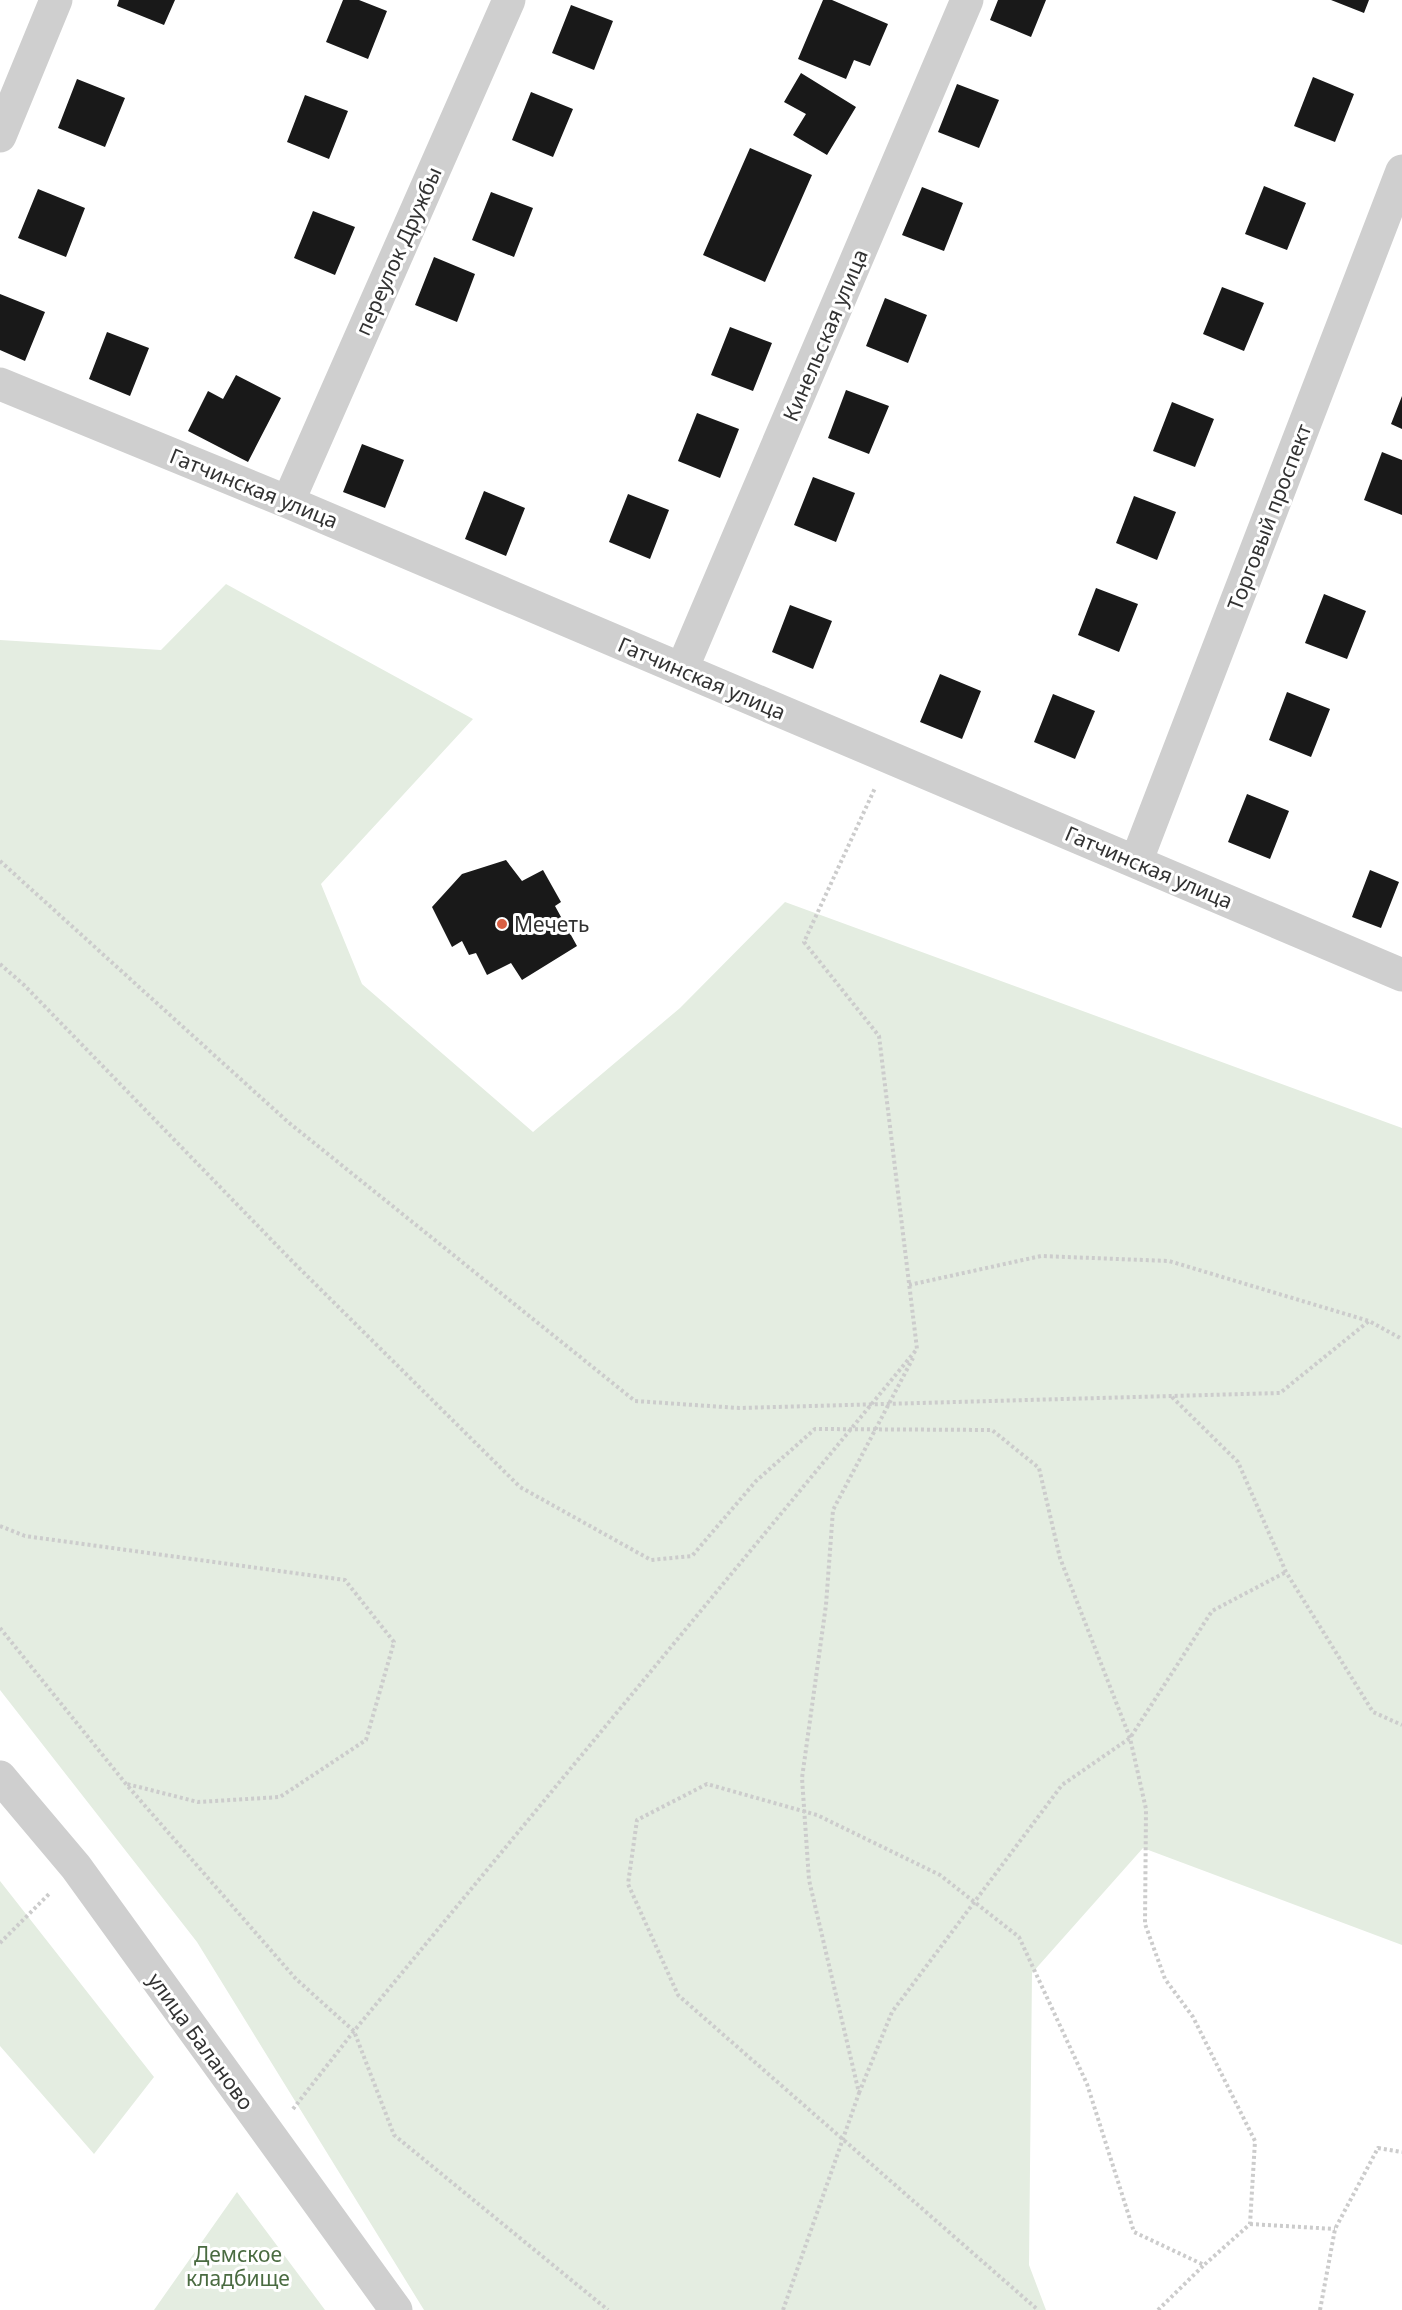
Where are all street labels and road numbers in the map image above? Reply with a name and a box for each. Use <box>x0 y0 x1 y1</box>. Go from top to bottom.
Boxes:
street label: переулок Дружбы <box>348 162 448 340</box>
street label: Кинельская улица <box>776 245 874 425</box>
street label: Торговый проспект <box>1221 420 1318 614</box>
street label: Гатчинская улица <box>166 441 342 535</box>
street label: Гатчинская улица <box>614 630 790 726</box>
street label: Гатчинская улица <box>1061 819 1237 915</box>
street label: улица Баланово <box>142 1967 260 2115</box>

